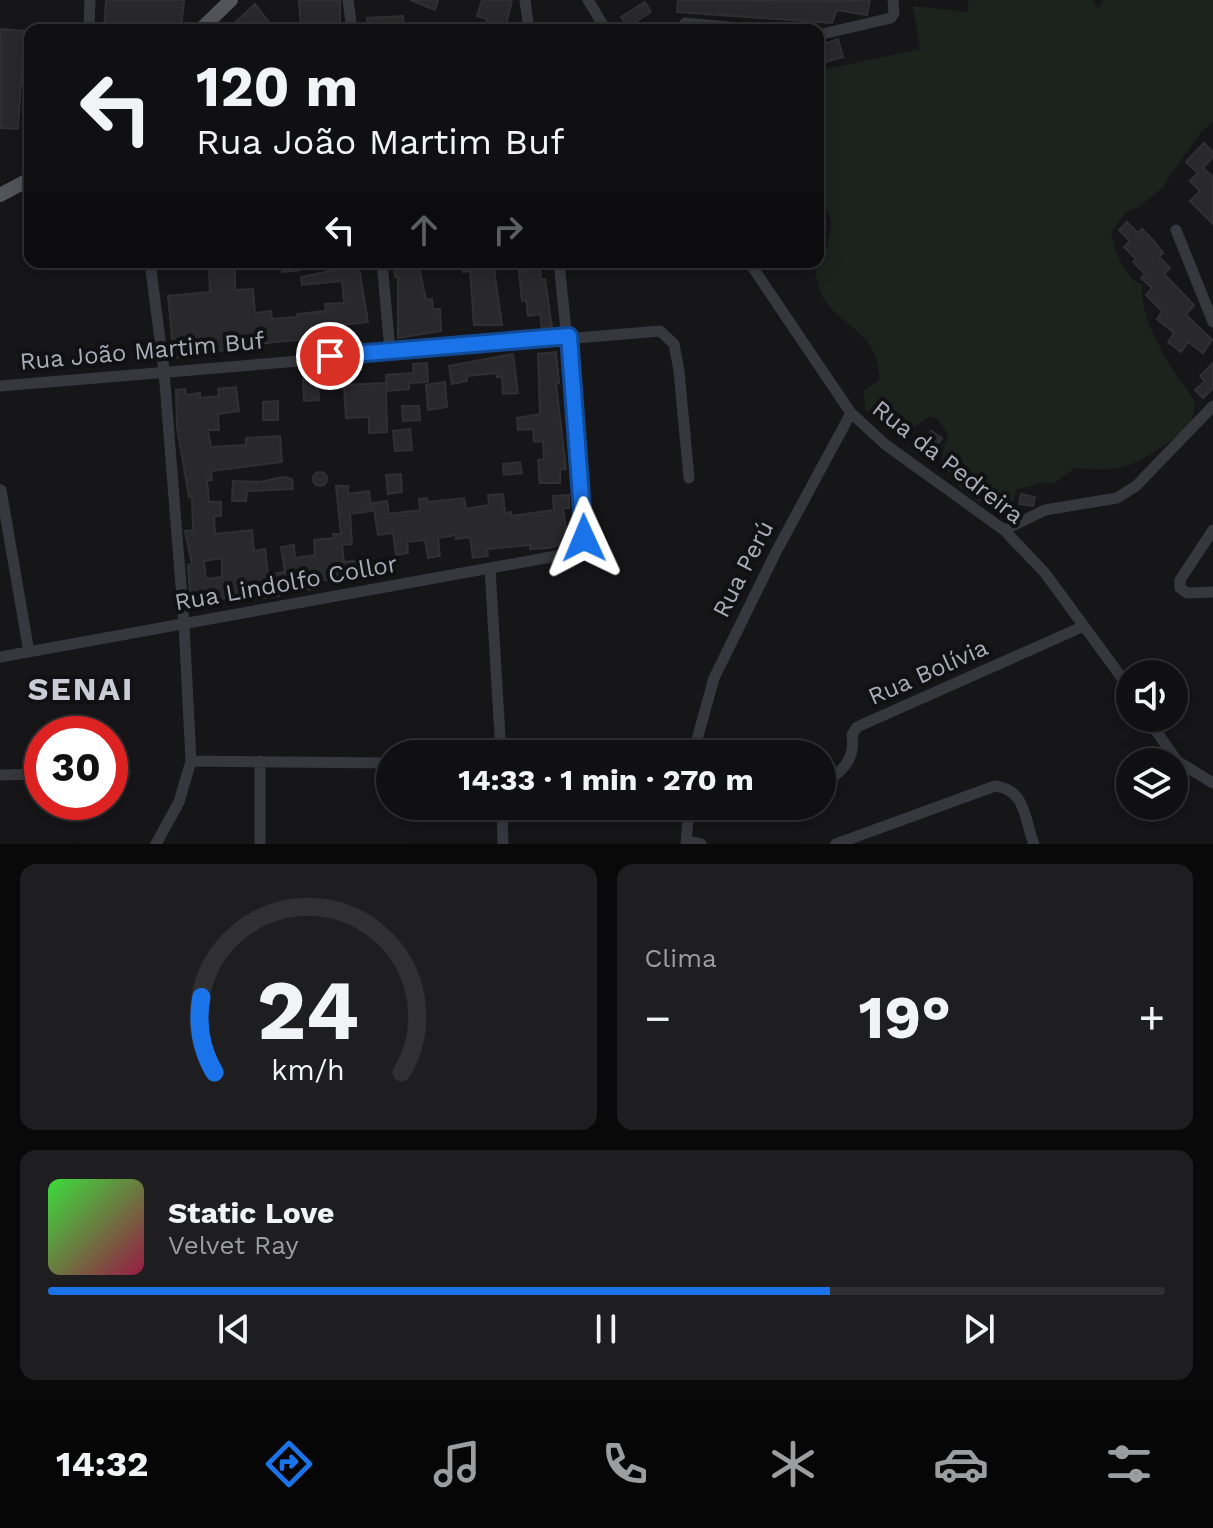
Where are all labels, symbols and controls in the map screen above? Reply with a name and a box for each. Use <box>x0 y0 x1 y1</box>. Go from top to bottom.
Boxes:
text: 120 m <box>196 54 358 120</box>
icon: left <box>64 56 168 160</box>
text: Rua João Martim Buf <box>196 121 564 163</box>
icon: left <box>318 208 362 252</box>
icon: ahead <box>402 208 446 252</box>
icon: right <box>486 208 530 252</box>
pin <box>296 322 364 390</box>
street label: Rua João Martim Buf <box>18 326 266 376</box>
icon: arrive <box>308 334 352 378</box>
street label: Rua da Pedreira <box>867 394 1029 530</box>
position arrow <box>542 496 626 580</box>
street label: Rua Perú <box>707 516 779 622</box>
street label: Rua Lindolfo Collor <box>173 550 400 616</box>
street label: Rua Bolívia <box>864 633 992 711</box>
map controls <box>1116 660 1188 820</box>
button: sound <box>1116 660 1188 732</box>
district label: SENAI <box>28 670 134 708</box>
speed limit sign: 30 <box>24 716 128 820</box>
button: layers <box>1116 748 1188 820</box>
text: 14:33 · 1 min · 270 m <box>458 762 754 797</box>
text: Clima <box>645 943 717 973</box>
text: 24 <box>257 962 359 1059</box>
text: 19° <box>858 982 951 1053</box>
text: − <box>645 992 671 1044</box>
text: + <box>1138 992 1165 1044</box>
text: km/h <box>271 1053 345 1087</box>
text: Static Love <box>168 1195 334 1230</box>
text: Velvet Ray <box>168 1230 299 1260</box>
icon: previous <box>212 1307 256 1351</box>
icon: pause <box>584 1307 628 1351</box>
icon: next <box>957 1307 1001 1351</box>
icon: directions <box>261 1436 317 1492</box>
icon: music <box>429 1436 485 1492</box>
icon: phone <box>597 1436 653 1492</box>
icon: climate <box>765 1436 821 1492</box>
icon: car <box>933 1436 989 1492</box>
icon: filters <box>1101 1436 1157 1492</box>
text: 14:32 <box>56 1443 148 1485</box>

